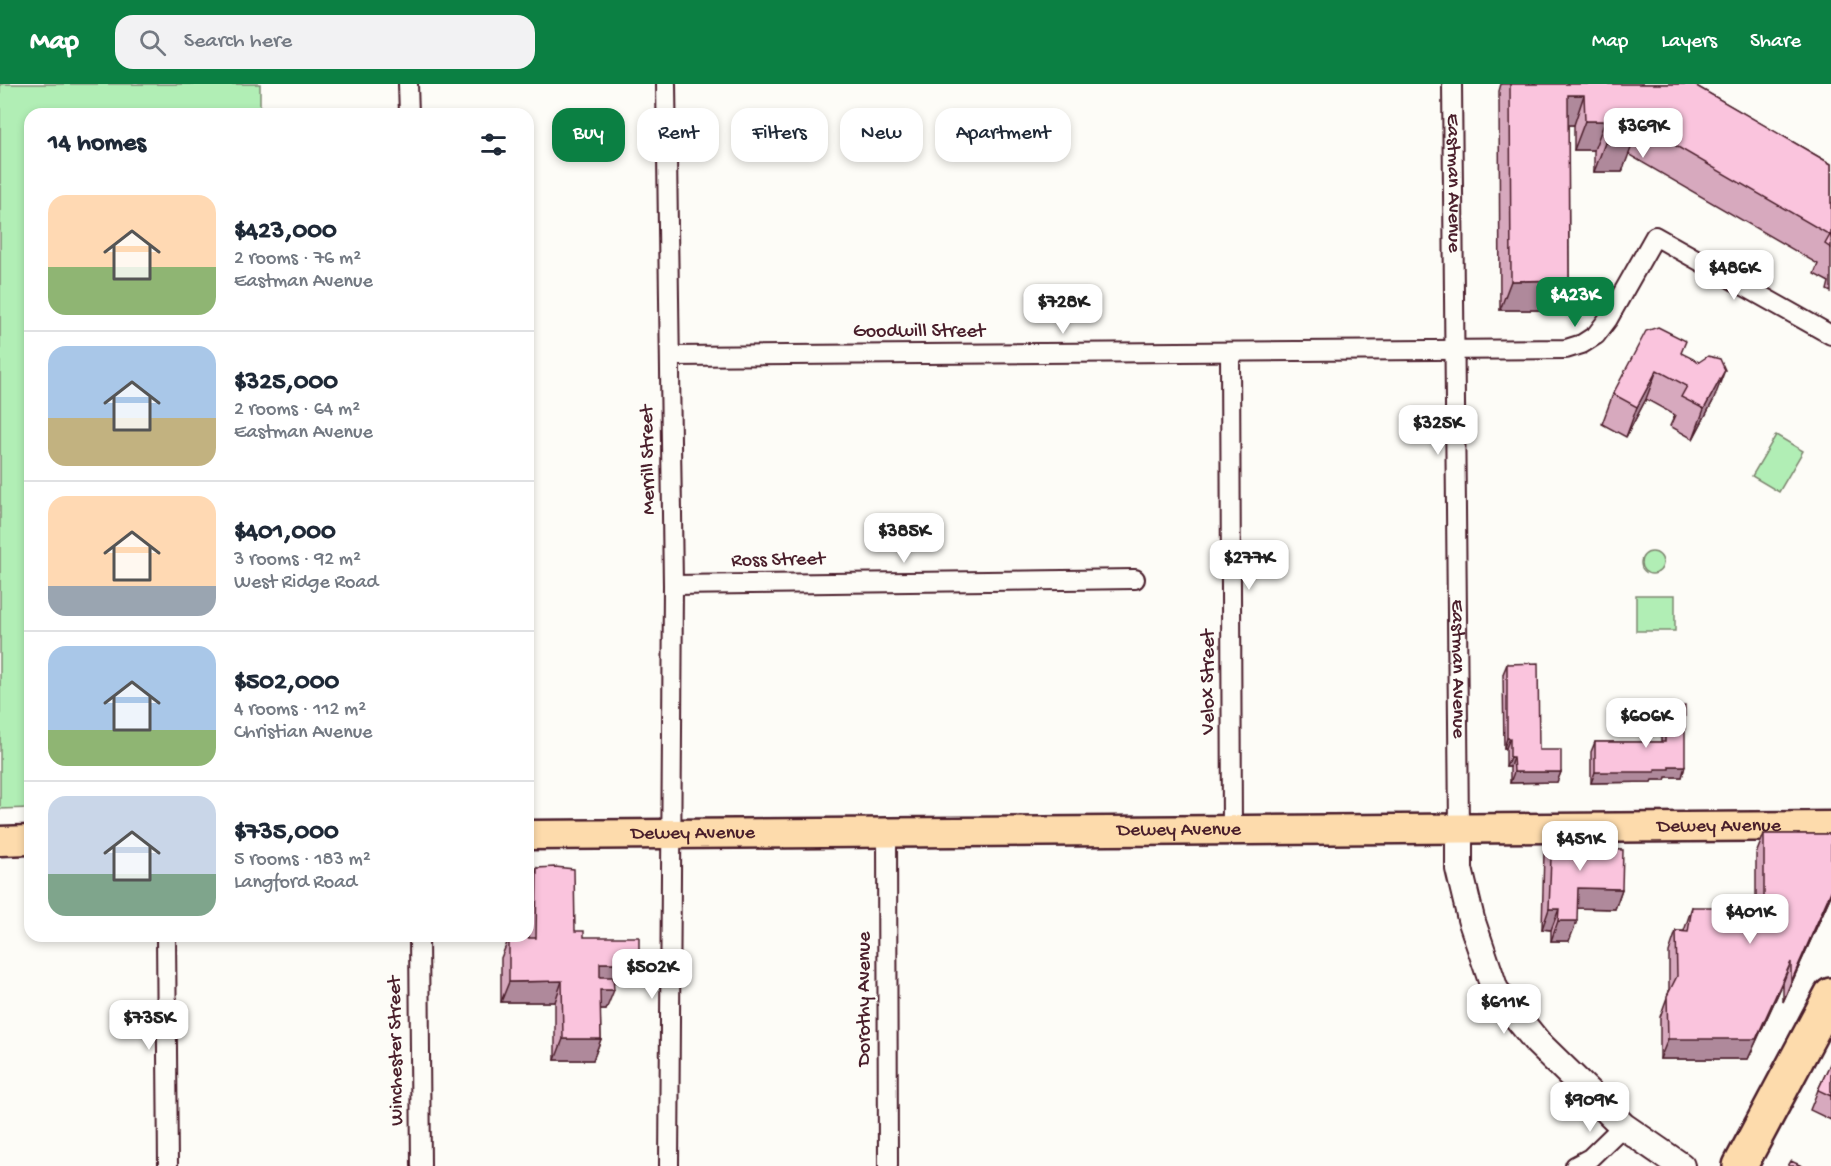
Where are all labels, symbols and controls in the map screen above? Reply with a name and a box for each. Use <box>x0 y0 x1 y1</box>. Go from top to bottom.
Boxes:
search box <box>115 15 535 69</box>
text: Map <box>30 26 79 59</box>
icon: search <box>136 26 169 59</box>
text: Search here <box>184 29 292 55</box>
text: Map <box>1592 30 1628 55</box>
text: Layers <box>1661 30 1717 55</box>
text: Share <box>1750 30 1801 55</box>
chip: Buy <box>552 108 625 162</box>
chip: Rent <box>637 108 719 162</box>
chip: Filters <box>731 108 828 162</box>
chip: New <box>840 108 923 162</box>
chip: Apartment <box>935 108 1071 162</box>
pin: $369K <box>1601 108 1685 159</box>
street label: Eastman Avenue <box>1441 113 1465 253</box>
text: $369K <box>1618 116 1668 139</box>
icon: filters <box>477 128 510 161</box>
text: 14 homes <box>48 129 146 160</box>
text: $423,000 <box>234 217 337 248</box>
icon: home <box>96 219 168 291</box>
text: 2 rooms · 76 m² <box>234 248 361 271</box>
pin: $486K <box>1692 250 1776 301</box>
text: $486K <box>1709 258 1759 281</box>
text: Eastman Avenue <box>234 271 373 294</box>
pin: $423K <box>1533 277 1617 328</box>
pin: $728K <box>1021 284 1105 335</box>
text: $423K <box>1550 285 1600 308</box>
text: $728K <box>1037 292 1089 315</box>
street label: Goodwill Street <box>853 321 987 344</box>
text: $325,000 <box>234 368 338 399</box>
icon: home <box>96 370 168 442</box>
text: 2 rooms · 64 m² <box>234 399 360 422</box>
street label: Merrill Street <box>637 403 661 515</box>
pin: $325K <box>1396 405 1480 456</box>
text: $325K <box>1413 413 1463 436</box>
text: Eastman Avenue <box>234 422 373 445</box>
pin: $385K <box>862 513 946 564</box>
text: $401,000 <box>234 518 336 549</box>
icon: home <box>96 520 168 592</box>
text: $385K <box>878 521 930 544</box>
pin: $277K <box>1207 540 1291 591</box>
text: $277K <box>1224 548 1274 571</box>
text: 3 rooms · 92 m² <box>234 549 361 572</box>
street label: Ross Street <box>731 549 827 573</box>
text: West Ridge Road <box>234 572 378 595</box>
street label: Eastman Avenue <box>1445 599 1470 739</box>
street label: Velox Street <box>1198 628 1221 735</box>
text: $502,000 <box>234 668 339 699</box>
icon: home <box>96 670 168 742</box>
pin: $606K <box>1604 698 1688 749</box>
text: 4 rooms · 112 m² <box>234 699 366 722</box>
text: $606K <box>1620 706 1672 729</box>
text: Christian Avenue <box>234 722 372 745</box>
street label: Dewey Avenue <box>1655 815 1782 839</box>
text: $735,000 <box>234 818 339 849</box>
street label: Dewey Avenue <box>1115 819 1242 842</box>
icon: home <box>96 820 168 892</box>
pin: $451K <box>1538 821 1622 872</box>
street label: Dewey Avenue <box>629 822 756 846</box>
text: $451K <box>1556 829 1604 852</box>
text: 5 rooms · 183 m² <box>234 849 371 872</box>
text: Langford Road <box>234 872 357 895</box>
pin: $401K <box>1708 894 1792 945</box>
text: $401K <box>1726 902 1774 925</box>
street label: Dorothy Avenue <box>854 931 877 1068</box>
pin: $502K <box>610 949 694 1000</box>
text: $502K <box>626 957 678 980</box>
street label: Winchester Street <box>384 974 410 1126</box>
pin: $611K <box>1462 984 1546 1035</box>
text: $611K <box>1481 992 1527 1015</box>
pin: $735K <box>107 1000 191 1051</box>
text: $735K <box>123 1008 175 1031</box>
pin: $909K <box>1548 1082 1632 1133</box>
text: $909K <box>1564 1090 1616 1113</box>

